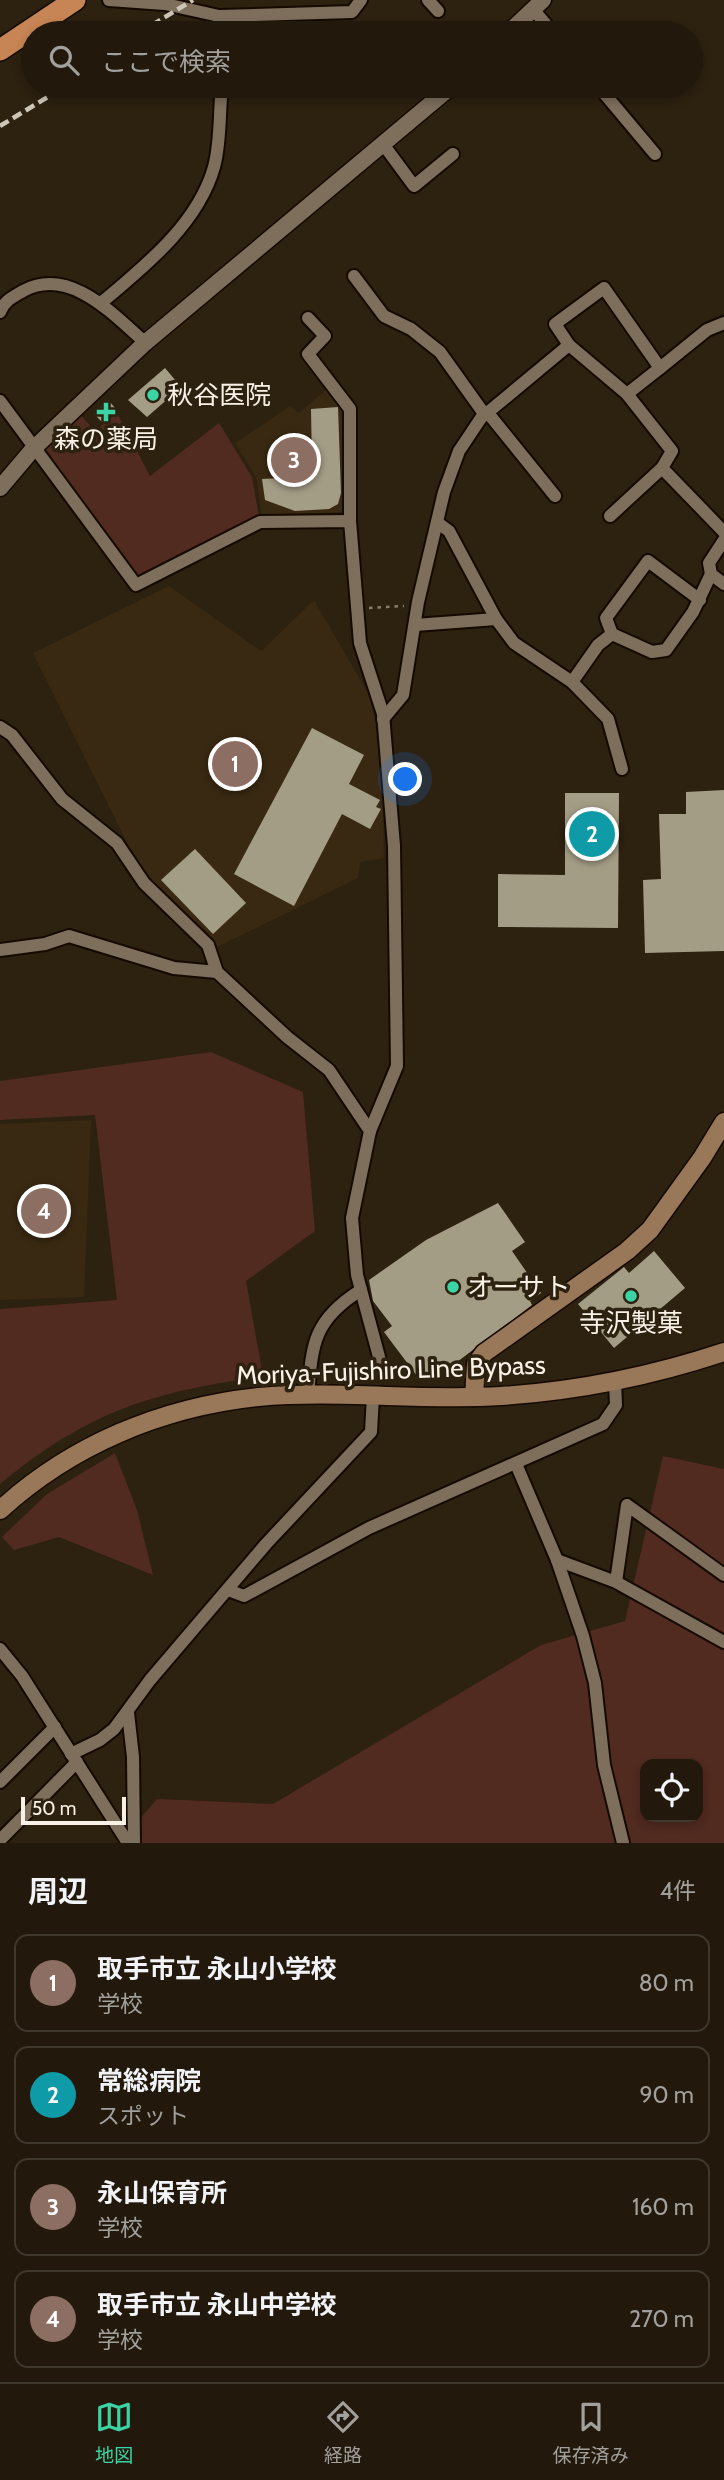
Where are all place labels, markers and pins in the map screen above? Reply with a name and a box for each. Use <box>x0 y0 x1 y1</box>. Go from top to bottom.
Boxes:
place label: 秋谷医院 <box>167 379 271 411</box>
marker: 秋谷医院 <box>145 387 161 403</box>
marker: 森の薬局 <box>98 404 114 420</box>
place label: 森の薬局 <box>54 423 158 455</box>
pin: 3 <box>271 434 317 486</box>
pin: 1 <box>212 738 258 790</box>
pin: 2 <box>569 808 615 860</box>
pin: 4 <box>21 1185 67 1237</box>
place label: オーサト <box>467 1271 570 1303</box>
marker: オーサト <box>445 1279 461 1295</box>
marker: 寺沢製菓 <box>623 1288 639 1304</box>
place label: 寺沢製菓 <box>579 1307 683 1339</box>

